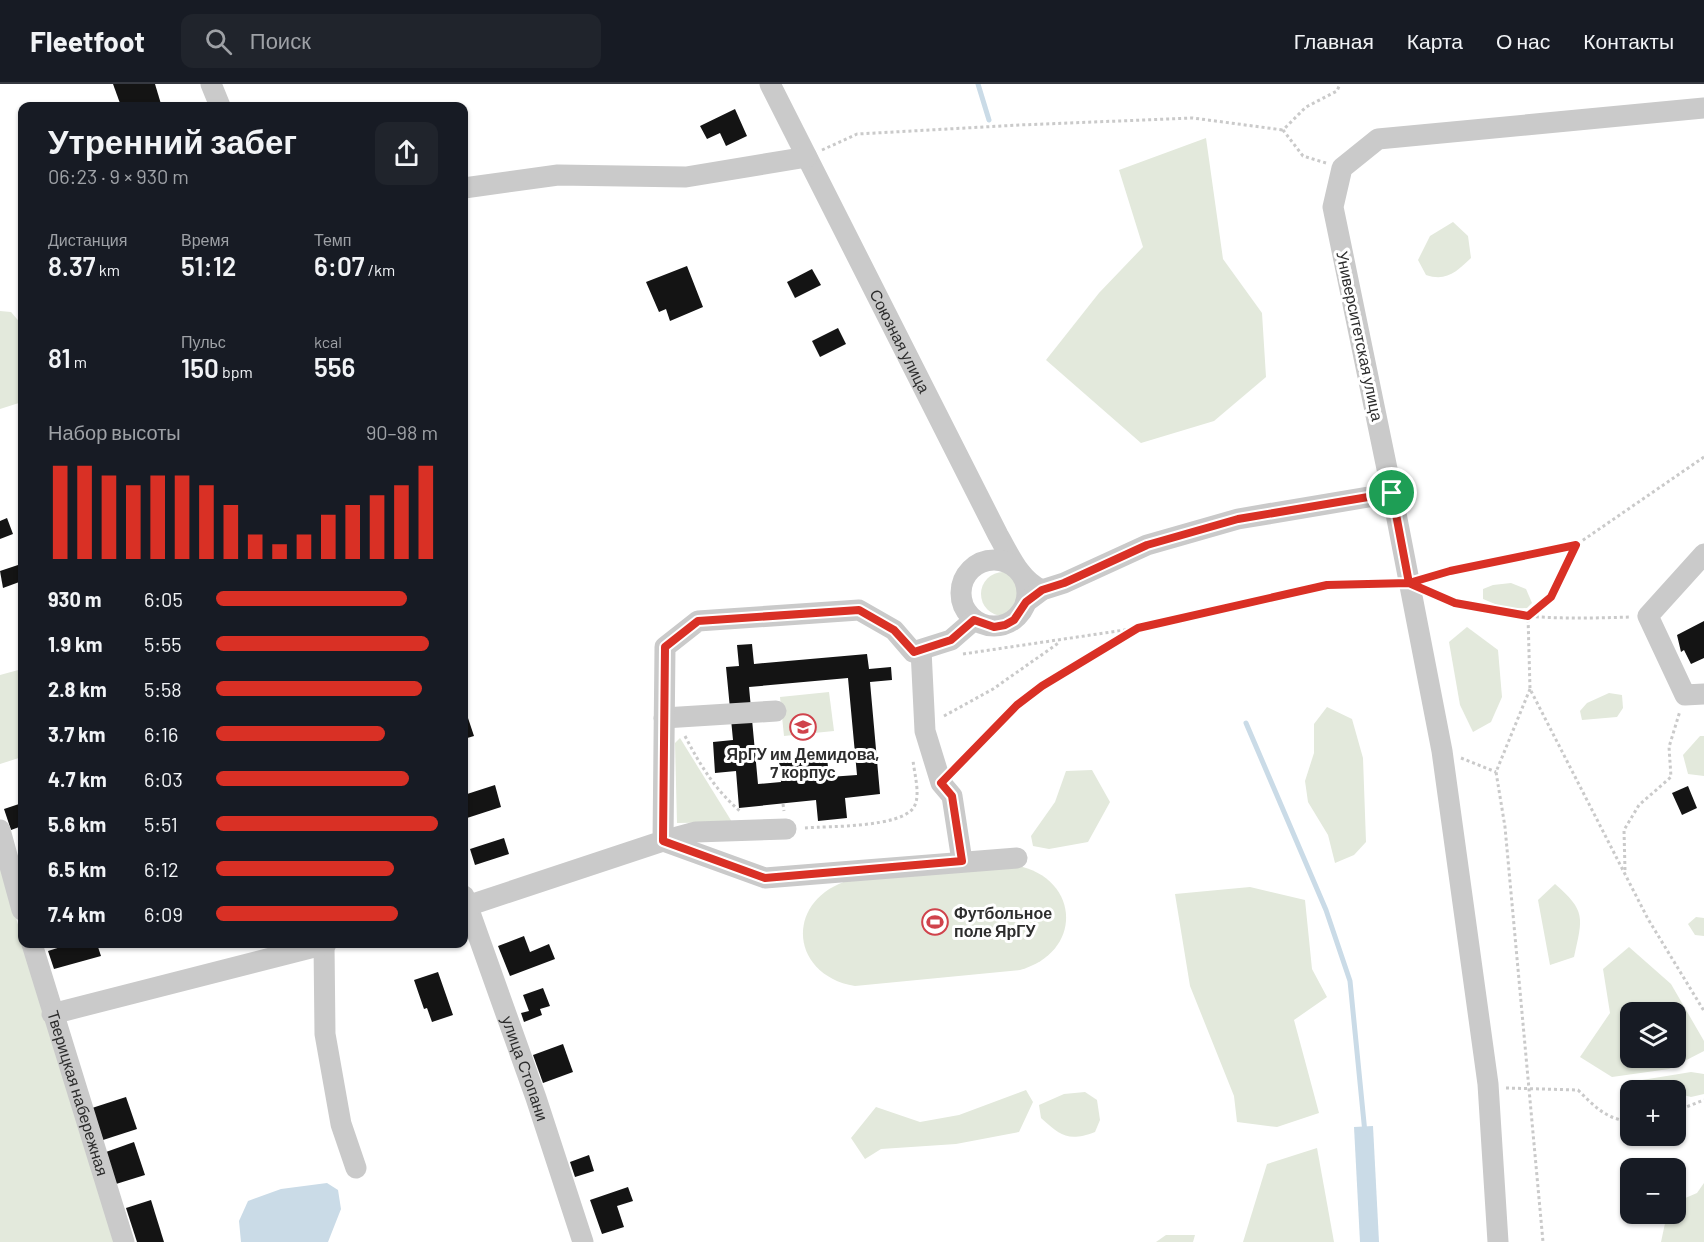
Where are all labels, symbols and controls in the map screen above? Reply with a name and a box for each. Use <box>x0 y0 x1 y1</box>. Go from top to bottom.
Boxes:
search box <box>181 14 601 68</box>
text: Fleetfoot <box>30 24 145 58</box>
icon: search <box>202 25 235 58</box>
text: Поиск <box>250 27 311 53</box>
text: Главная <box>1294 28 1374 53</box>
text: Карта <box>1407 28 1463 53</box>
text: О нас <box>1496 28 1550 53</box>
text: Контакты <box>1583 28 1674 53</box>
text: Утренний забег <box>48 121 297 161</box>
button: share <box>375 122 438 185</box>
text: 06:23 · 9 × 930 m <box>48 164 189 188</box>
text: Дистанция <box>48 230 127 249</box>
text: Время <box>181 230 229 249</box>
text: Темп <box>314 230 351 249</box>
street label: Университетская улица <box>1333 249 1388 423</box>
text: 8.37 <box>48 250 95 281</box>
text: 51:12 <box>181 250 236 281</box>
text: 6:07 <box>314 250 364 281</box>
text: km <box>95 260 120 279</box>
text: /km <box>364 260 395 279</box>
street label: Союзная улица <box>866 286 934 396</box>
text: Пульс <box>181 332 226 351</box>
text: kcal <box>314 332 342 351</box>
text: 81 <box>48 342 71 373</box>
text: 556 <box>314 351 355 382</box>
text: m <box>71 352 87 371</box>
text: 150 <box>181 352 219 383</box>
text: bpm <box>219 362 253 381</box>
text: Набор высоты <box>48 420 181 444</box>
text: 90–98 m <box>366 420 438 444</box>
pin <box>1366 467 1417 518</box>
icon: arrive <box>1375 476 1408 509</box>
text: 930 m <box>48 587 102 611</box>
text: 6:05 <box>144 587 183 611</box>
text: 1.9 km <box>48 632 102 656</box>
text: 5:55 <box>144 632 182 656</box>
text: 2.8 km <box>48 677 107 701</box>
text: 5:58 <box>144 677 182 701</box>
school or university icon: ЯрГУ им Демидова, 7 корпус <box>788 712 818 742</box>
text: 3.7 km <box>48 722 105 746</box>
text: 6:16 <box>144 722 178 746</box>
place label: ЯрГУ им Демидова, 7 корпус <box>726 744 880 781</box>
text: 4.7 km <box>48 767 107 791</box>
text: 6:03 <box>144 767 183 791</box>
text: 5.6 km <box>48 812 106 836</box>
text: 5:51 <box>144 812 178 836</box>
text: 6.5 km <box>48 857 106 881</box>
text: 6:12 <box>144 857 179 881</box>
text: 7.4 km <box>48 902 105 926</box>
text: 6:09 <box>144 902 183 926</box>
place label: Футбольное поле ЯрГУ <box>954 903 1052 940</box>
sports icon: Футбольное поле ЯрГУ <box>920 907 950 937</box>
map controls <box>1620 1002 1686 1224</box>
button: layers <box>1620 1002 1686 1068</box>
street label: Тверицкая набережная <box>44 1008 113 1178</box>
street label: улица Стопани <box>498 1013 553 1123</box>
button: + <box>1620 1080 1686 1146</box>
button: − <box>1620 1158 1686 1224</box>

